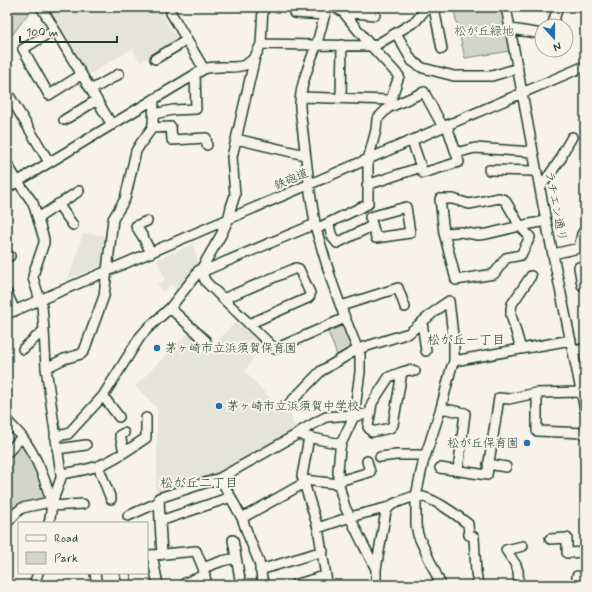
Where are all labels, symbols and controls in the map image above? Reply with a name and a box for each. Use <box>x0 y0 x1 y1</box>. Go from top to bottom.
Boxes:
scale bar <box>20 18 117 44</box>
north arrow <box>534 18 574 58</box>
park label: 松が丘緑地 <box>454 24 514 40</box>
text: 100 m <box>26 25 58 41</box>
text: N <box>551 39 563 54</box>
street label: 鉄砲道 <box>272 166 311 194</box>
street label: ラチエン通り <box>540 169 570 243</box>
district label: 松が丘一丁目 <box>427 332 505 349</box>
place label: 茅ヶ崎市立浜須賀保育園 <box>165 341 297 357</box>
marker: 茅ヶ崎市立浜須賀保育園 <box>152 343 162 353</box>
place label: 茅ヶ崎市立浜須賀中学校 <box>227 399 359 415</box>
marker: 茅ヶ崎市立浜須賀中学校 <box>214 401 224 411</box>
place label: 松が丘保育園 <box>447 436 519 452</box>
marker: 松が丘保育園 <box>522 438 532 448</box>
district label: 松が丘二丁目 <box>160 475 238 492</box>
legend <box>18 522 148 574</box>
text: Road <box>54 531 78 547</box>
text: Park <box>54 551 78 567</box>

